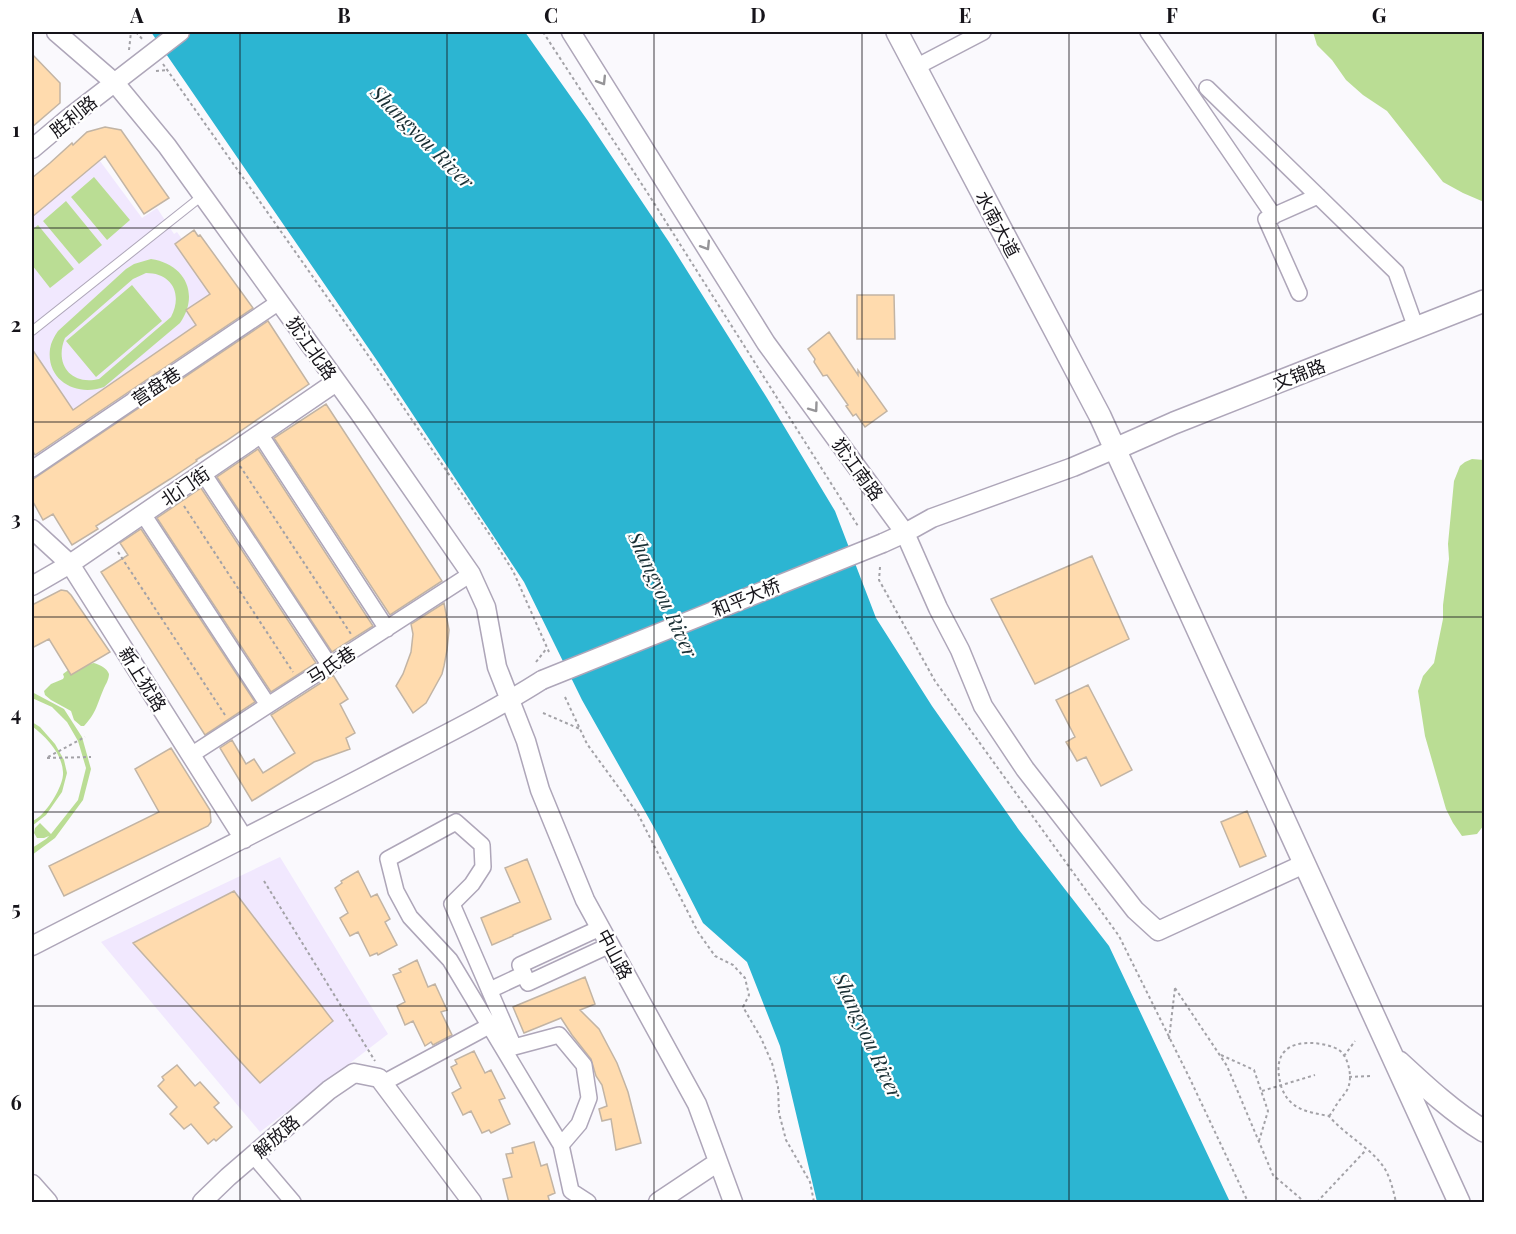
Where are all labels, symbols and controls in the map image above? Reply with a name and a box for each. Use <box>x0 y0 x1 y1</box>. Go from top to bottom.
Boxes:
text: A <box>129 1 144 28</box>
text: B <box>337 1 351 28</box>
text: C <box>544 1 558 28</box>
text: D <box>750 1 766 28</box>
text: E <box>959 1 971 28</box>
text: F <box>1166 1 1178 28</box>
text: G <box>1372 1 1387 28</box>
one-way arrow <box>595 75 607 85</box>
water label: Shangyou River <box>365 78 482 195</box>
street label: 胜利路 <box>44 90 102 142</box>
text: 1 <box>12 115 20 142</box>
street label: 水南大道 <box>971 187 1025 261</box>
one-way arrow <box>698 240 709 251</box>
text: 2 <box>11 310 21 337</box>
street label: 犹江北路 <box>282 312 342 384</box>
street label: 文锦路 <box>1269 353 1329 395</box>
street label: 营盘巷 <box>127 361 185 411</box>
one-way arrow <box>807 402 818 413</box>
street label: 犹江南路 <box>827 433 889 505</box>
street label: 北门街 <box>156 461 214 511</box>
text: 3 <box>11 504 21 531</box>
water label: Shangyou River <box>623 526 706 663</box>
street label: 和平大桥 <box>708 572 784 622</box>
street label: 马氏巷 <box>302 640 360 690</box>
street label: 新上犹路 <box>114 642 172 716</box>
text: 4 <box>11 699 21 726</box>
text: 5 <box>11 894 21 921</box>
street label: 中山路 <box>592 925 638 983</box>
water label: Shangyou River <box>828 967 911 1104</box>
text: 6 <box>10 1088 22 1115</box>
street label: 解放路 <box>248 1109 304 1163</box>

